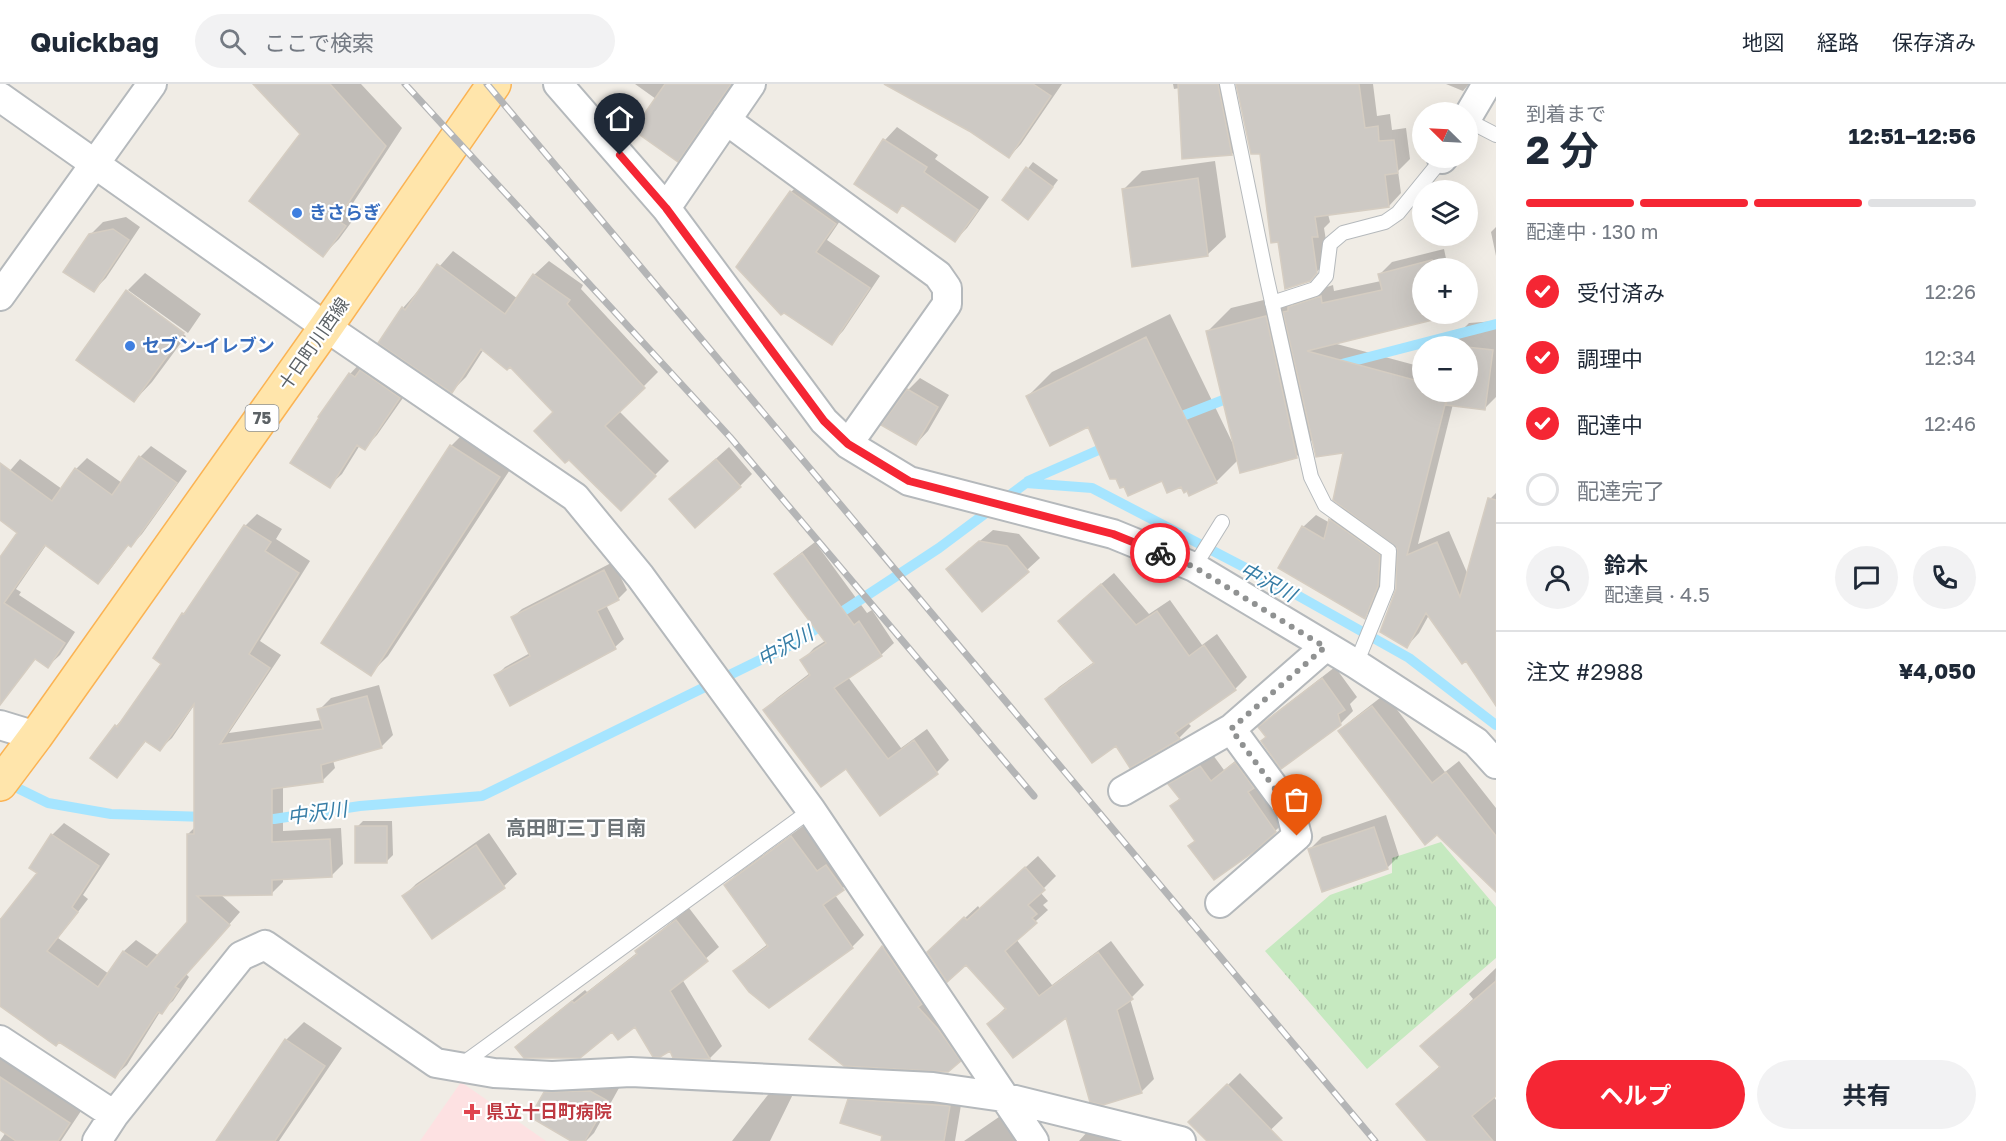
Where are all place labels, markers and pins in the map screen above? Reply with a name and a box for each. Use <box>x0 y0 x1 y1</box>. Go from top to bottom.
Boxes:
pin <box>594 93 645 155</box>
place label: きさらぎ <box>309 201 381 223</box>
marker: きさらぎ <box>290 206 304 220</box>
place label: セブン-イレブン <box>142 334 275 356</box>
marker: セブン-イレブン <box>123 339 137 353</box>
pin <box>1271 774 1322 836</box>
place label: 県立十日町病院 <box>486 1100 612 1122</box>
marker: 県立十日町病院 <box>463 1103 481 1121</box>

